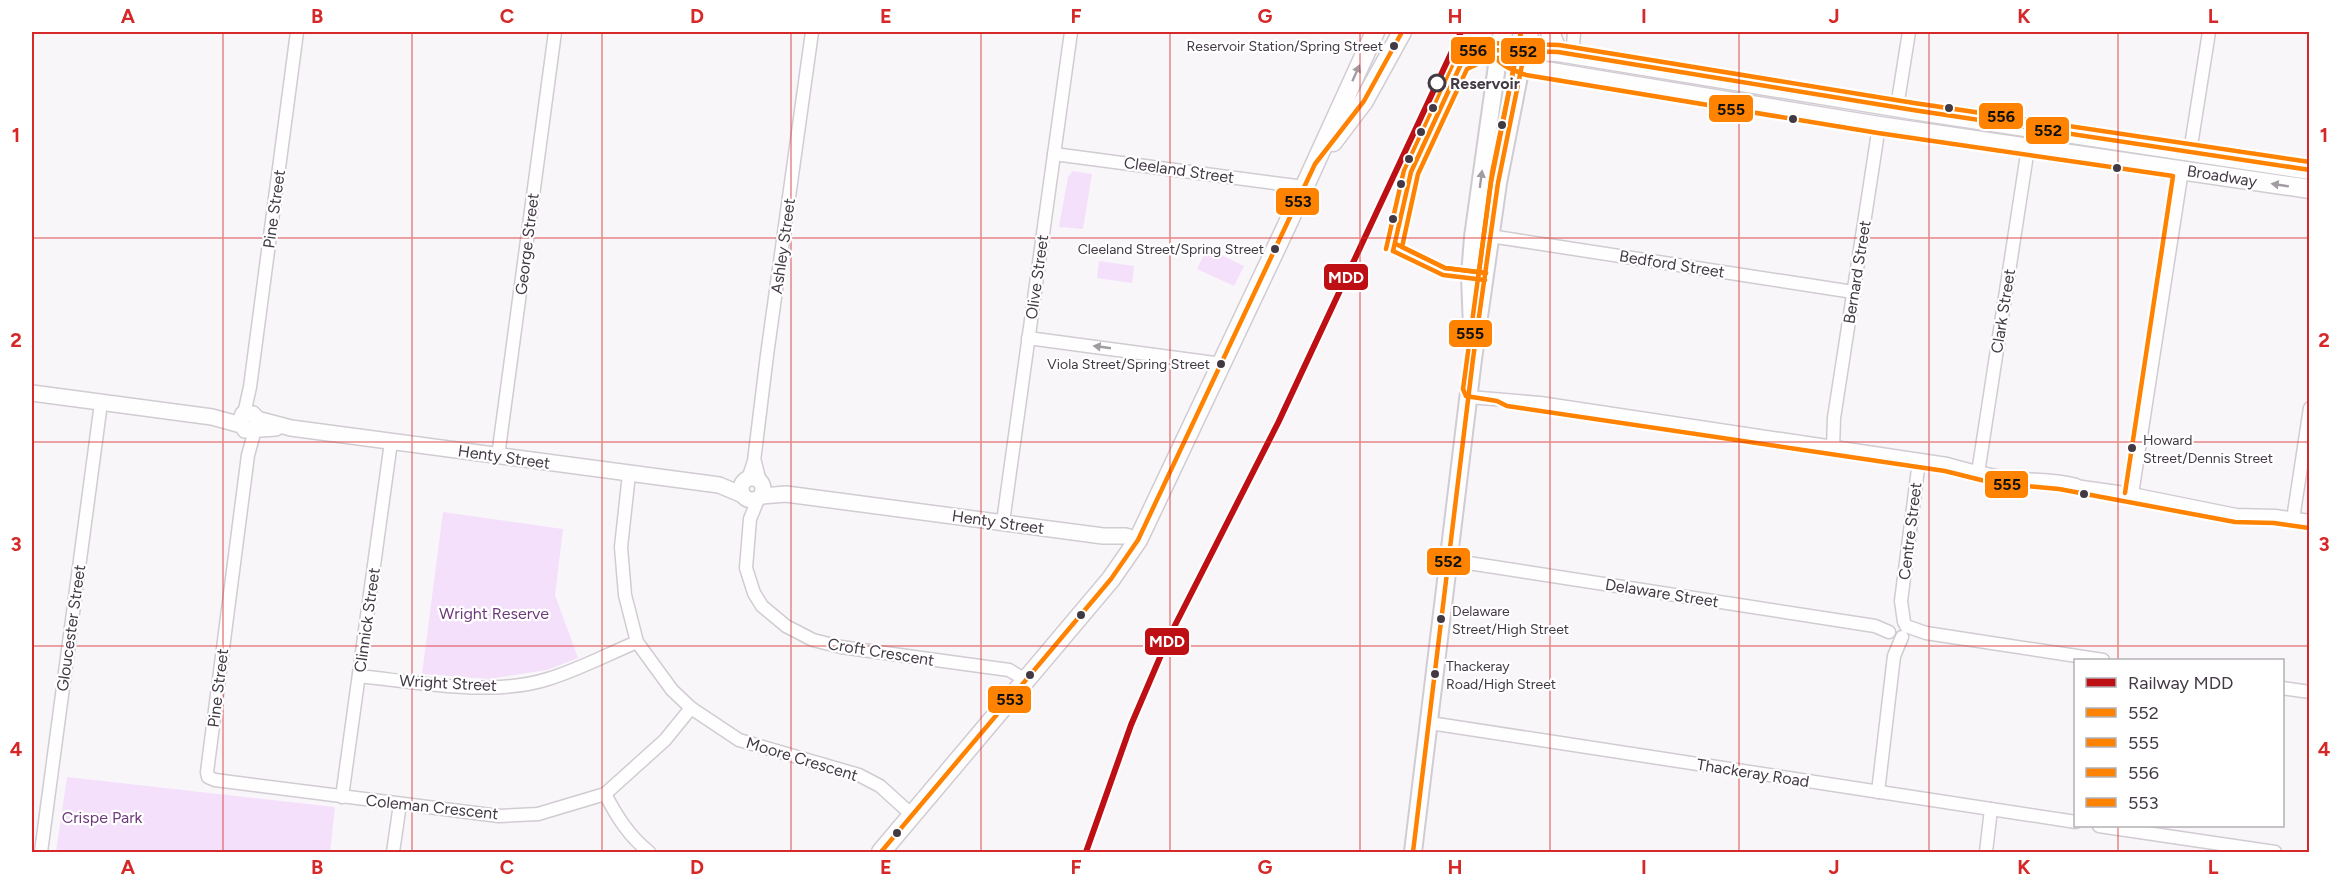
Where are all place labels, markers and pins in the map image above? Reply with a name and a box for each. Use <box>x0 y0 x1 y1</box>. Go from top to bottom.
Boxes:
place label: Reservoir Station/Spring Street <box>1187 38 1383 55</box>
marker: Reservoir Station/Spring Street <box>1388 40 1400 52</box>
marker: Reservoir <box>1428 74 1446 92</box>
place label: Reservoir <box>1450 74 1520 93</box>
unlabelled marker <box>1427 102 1439 114</box>
unlabelled marker <box>1943 102 1955 114</box>
unlabelled marker <box>1787 113 1799 125</box>
unlabelled marker <box>1496 119 1508 131</box>
unlabelled marker <box>1415 126 1427 138</box>
unlabelled marker <box>1403 153 1415 165</box>
unlabelled marker <box>2111 162 2123 174</box>
unlabelled marker <box>1395 178 1407 190</box>
unlabelled marker <box>1387 213 1399 225</box>
place label: Cleeland Street/Spring Street <box>1078 241 1264 258</box>
marker: Cleeland Street/Spring Street <box>1269 243 1281 255</box>
place label: Viola Street/Spring Street <box>1047 356 1210 373</box>
marker: Viola Street/Spring Street <box>1215 358 1227 370</box>
place label: Howard Street/Dennis Street <box>2143 432 2273 467</box>
marker: Howard Street/Dennis Street <box>2126 442 2138 454</box>
unlabelled marker <box>2078 488 2090 500</box>
place label: Delaware Street/High Street <box>1452 603 1569 638</box>
unlabelled marker <box>1075 609 1087 621</box>
marker: Delaware Street/High Street <box>1435 613 1447 625</box>
place label: Thackeray Road/High Street <box>1446 658 1556 693</box>
marker: Thackeray Road/High Street <box>1429 668 1441 680</box>
unlabelled marker <box>1024 669 1036 681</box>
unlabelled marker <box>891 827 903 839</box>

